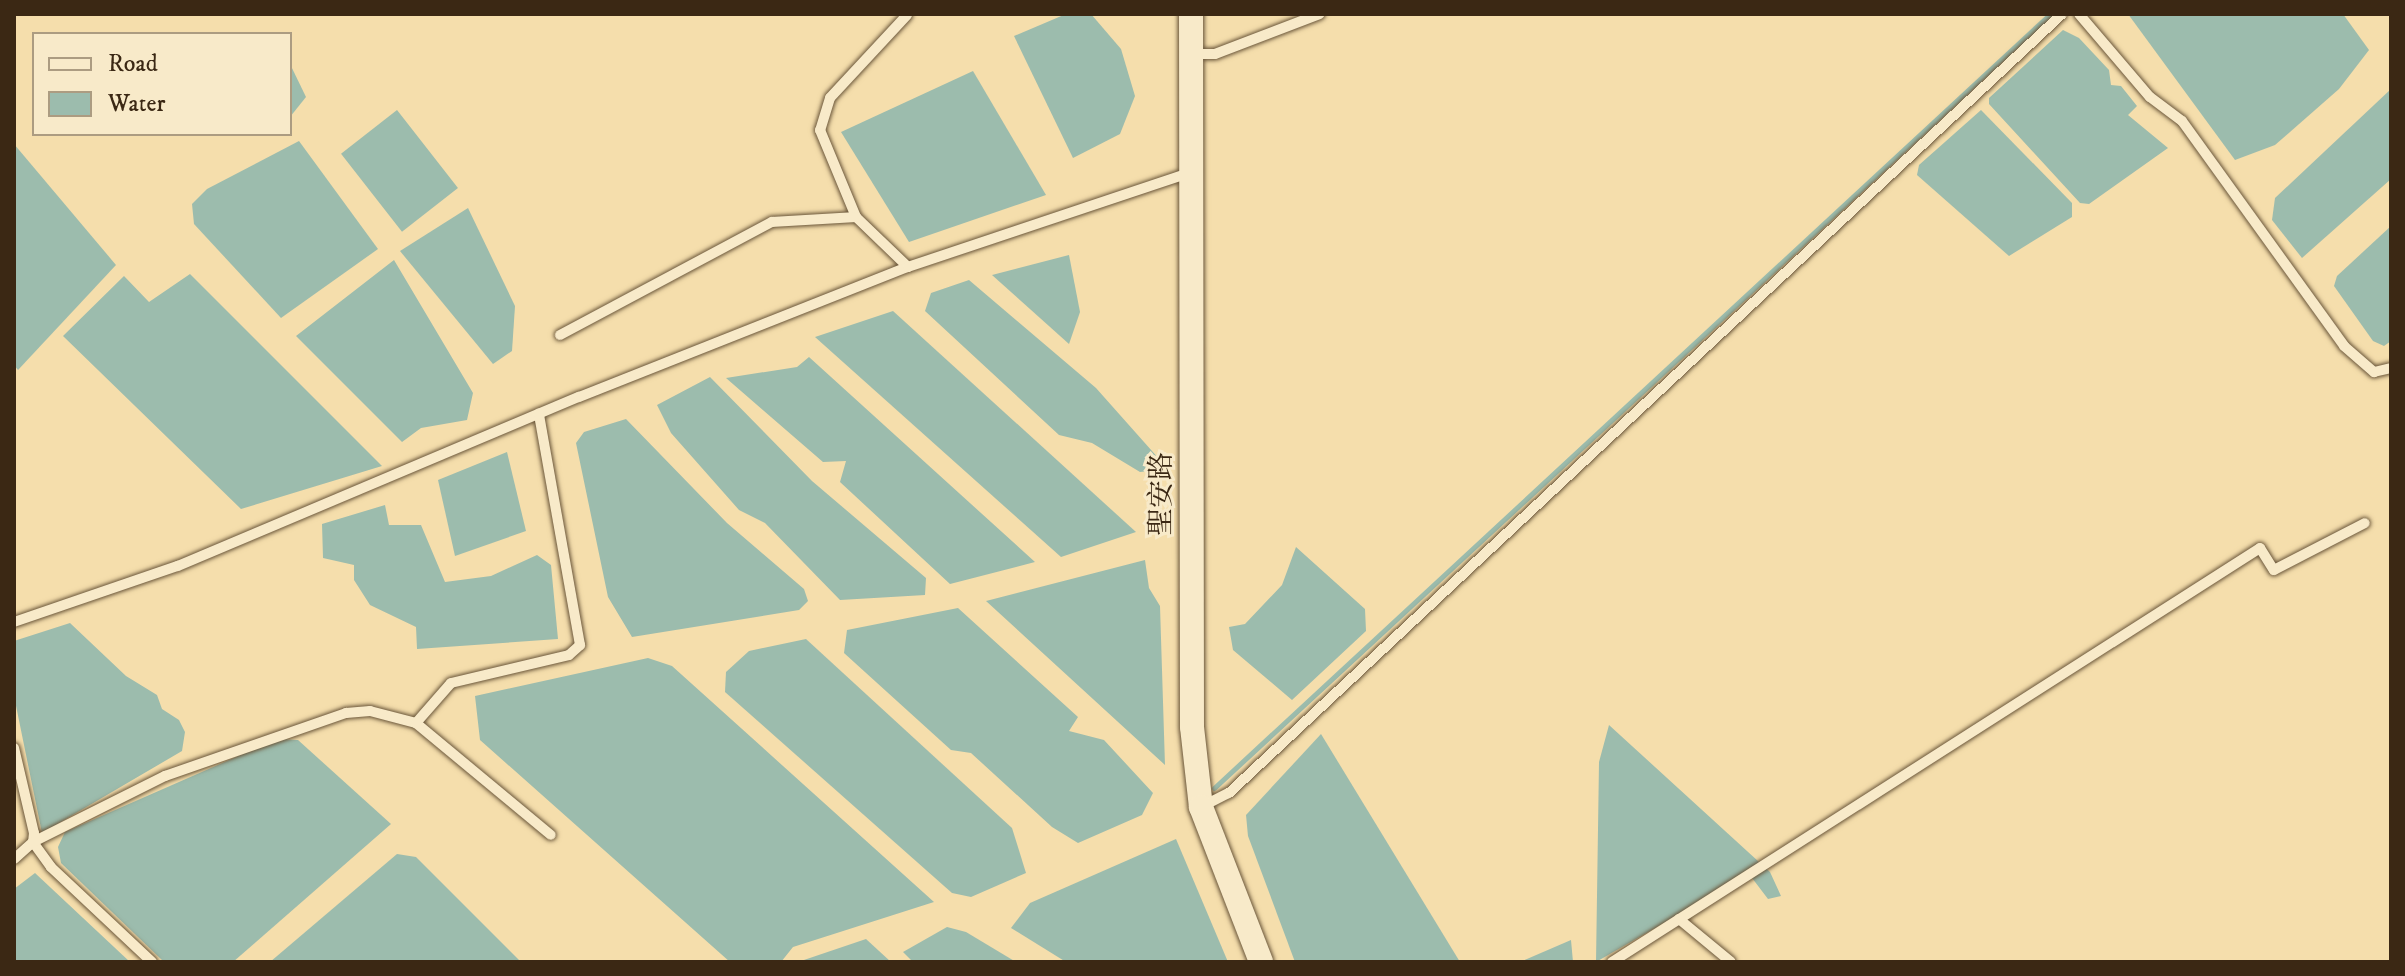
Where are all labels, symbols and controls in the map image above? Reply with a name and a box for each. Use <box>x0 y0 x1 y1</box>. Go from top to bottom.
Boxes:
legend <box>32 32 292 136</box>
text: Road <box>108 49 158 79</box>
text: Water <box>108 89 165 119</box>
street label: 聖安路 <box>1145 452 1179 536</box>

